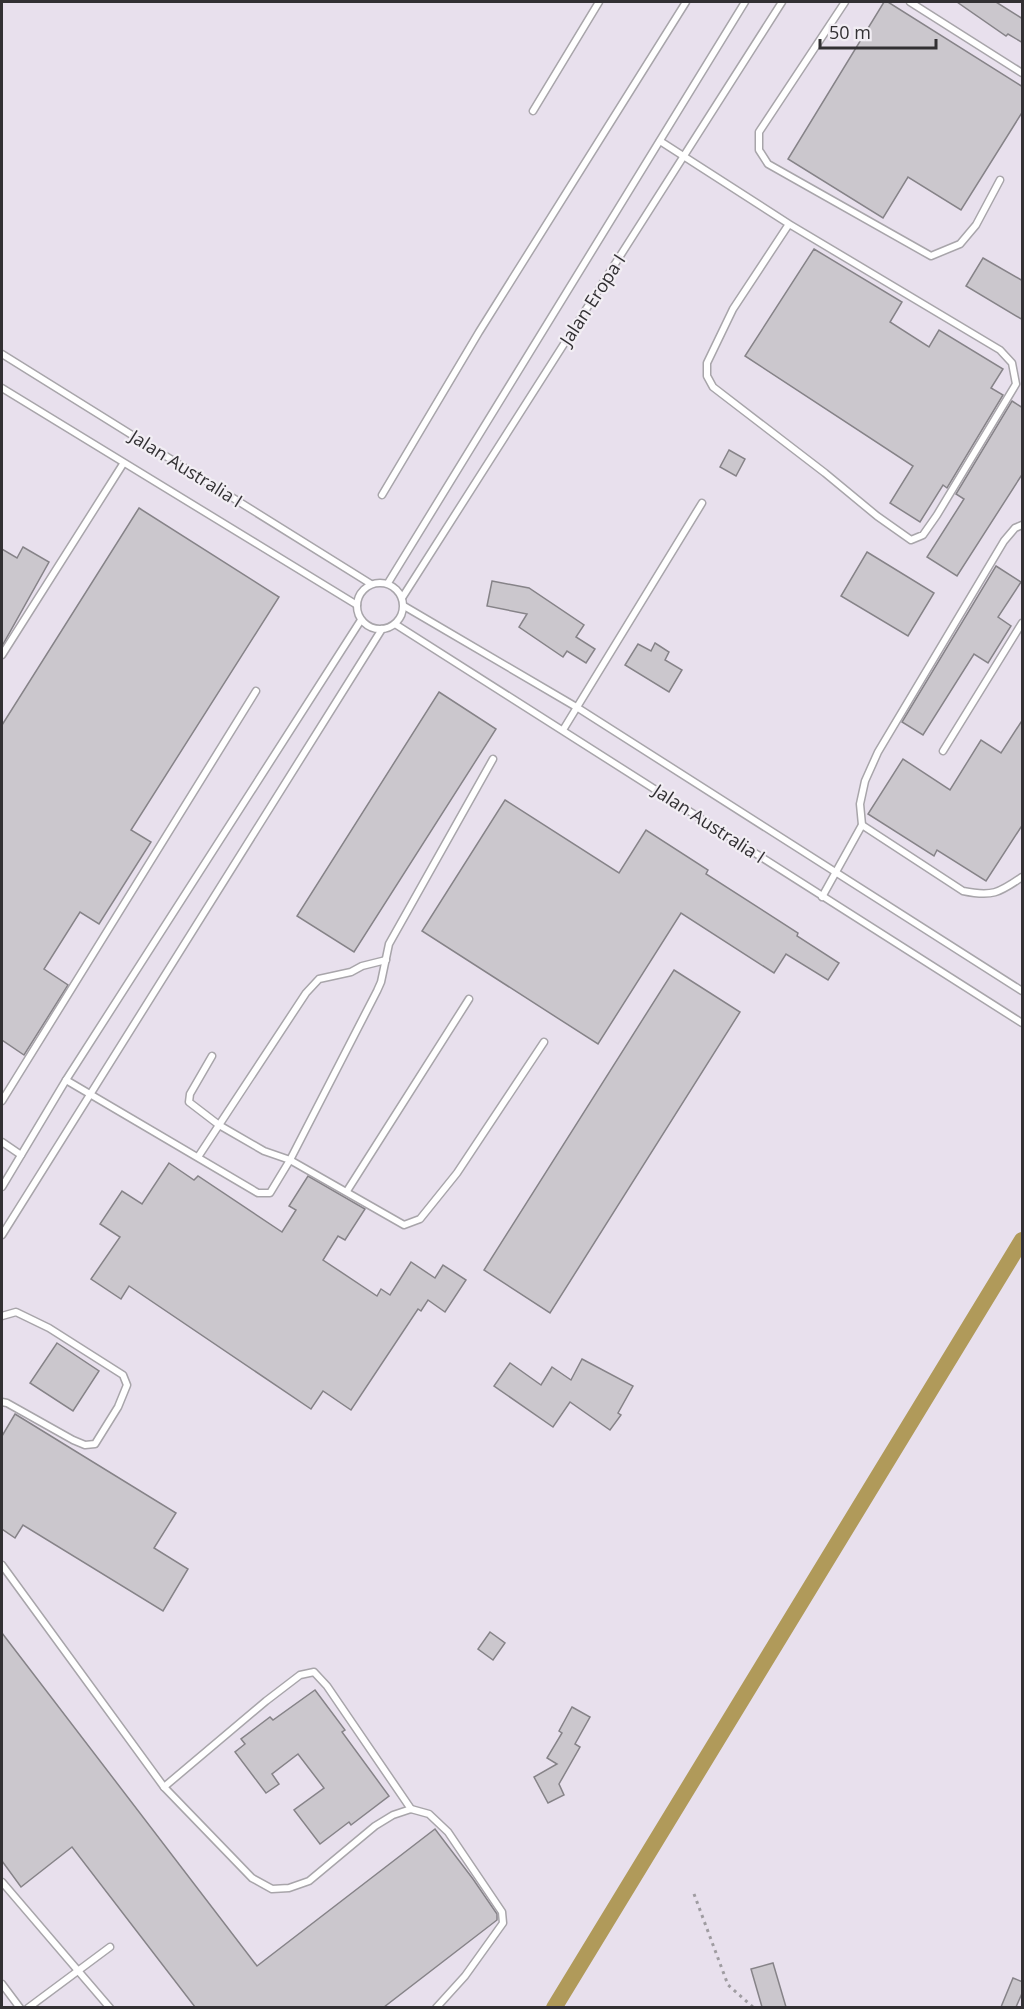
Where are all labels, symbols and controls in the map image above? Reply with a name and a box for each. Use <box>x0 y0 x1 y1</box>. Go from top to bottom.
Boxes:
scale bar <box>820 12 936 50</box>
text: 50 m <box>829 20 871 44</box>
street label: Jalan Eropa I <box>553 249 631 351</box>
street label: Jalan Australia I <box>124 423 247 512</box>
street label: Jalan Australia I <box>647 777 770 868</box>

